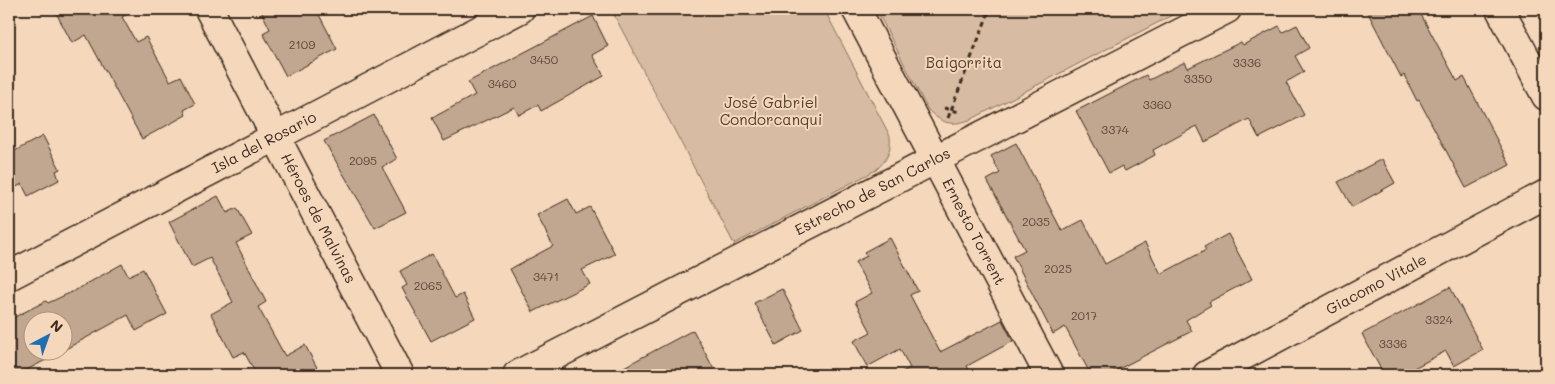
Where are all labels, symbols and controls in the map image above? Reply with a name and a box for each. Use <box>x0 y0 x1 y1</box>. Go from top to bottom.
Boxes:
house number: 2109 <box>289 36 315 52</box>
house number: 3450 <box>530 51 559 67</box>
park label: Baigorrita <box>926 52 1002 72</box>
house number: 3336 <box>1233 54 1261 70</box>
house number: 3350 <box>1184 70 1213 86</box>
house number: 3460 <box>488 75 517 91</box>
park label: José Gabriel Condorcanqui <box>720 92 822 129</box>
house number: 3360 <box>1143 96 1172 112</box>
street label: Isla del Rosario <box>208 106 320 177</box>
house number: 3374 <box>1101 121 1129 137</box>
street label: Estrecho de San Carlos <box>791 142 953 239</box>
street label: Héroes de Malvinas <box>277 149 361 286</box>
house number: 2095 <box>349 152 377 168</box>
street label: Ernesto Torrent <box>938 175 1011 288</box>
house number: 2035 <box>1022 213 1050 229</box>
street label: Giacomo Vitale <box>1322 249 1430 319</box>
house number: 2025 <box>1044 260 1072 276</box>
house number: 3471 <box>533 268 559 284</box>
house number: 2065 <box>414 277 442 293</box>
house number: 2017 <box>1071 307 1097 323</box>
house number: 3324 <box>1425 311 1453 327</box>
north arrow <box>22 312 72 362</box>
text: N <box>47 315 67 336</box>
house number: 3336 <box>1379 335 1407 351</box>

